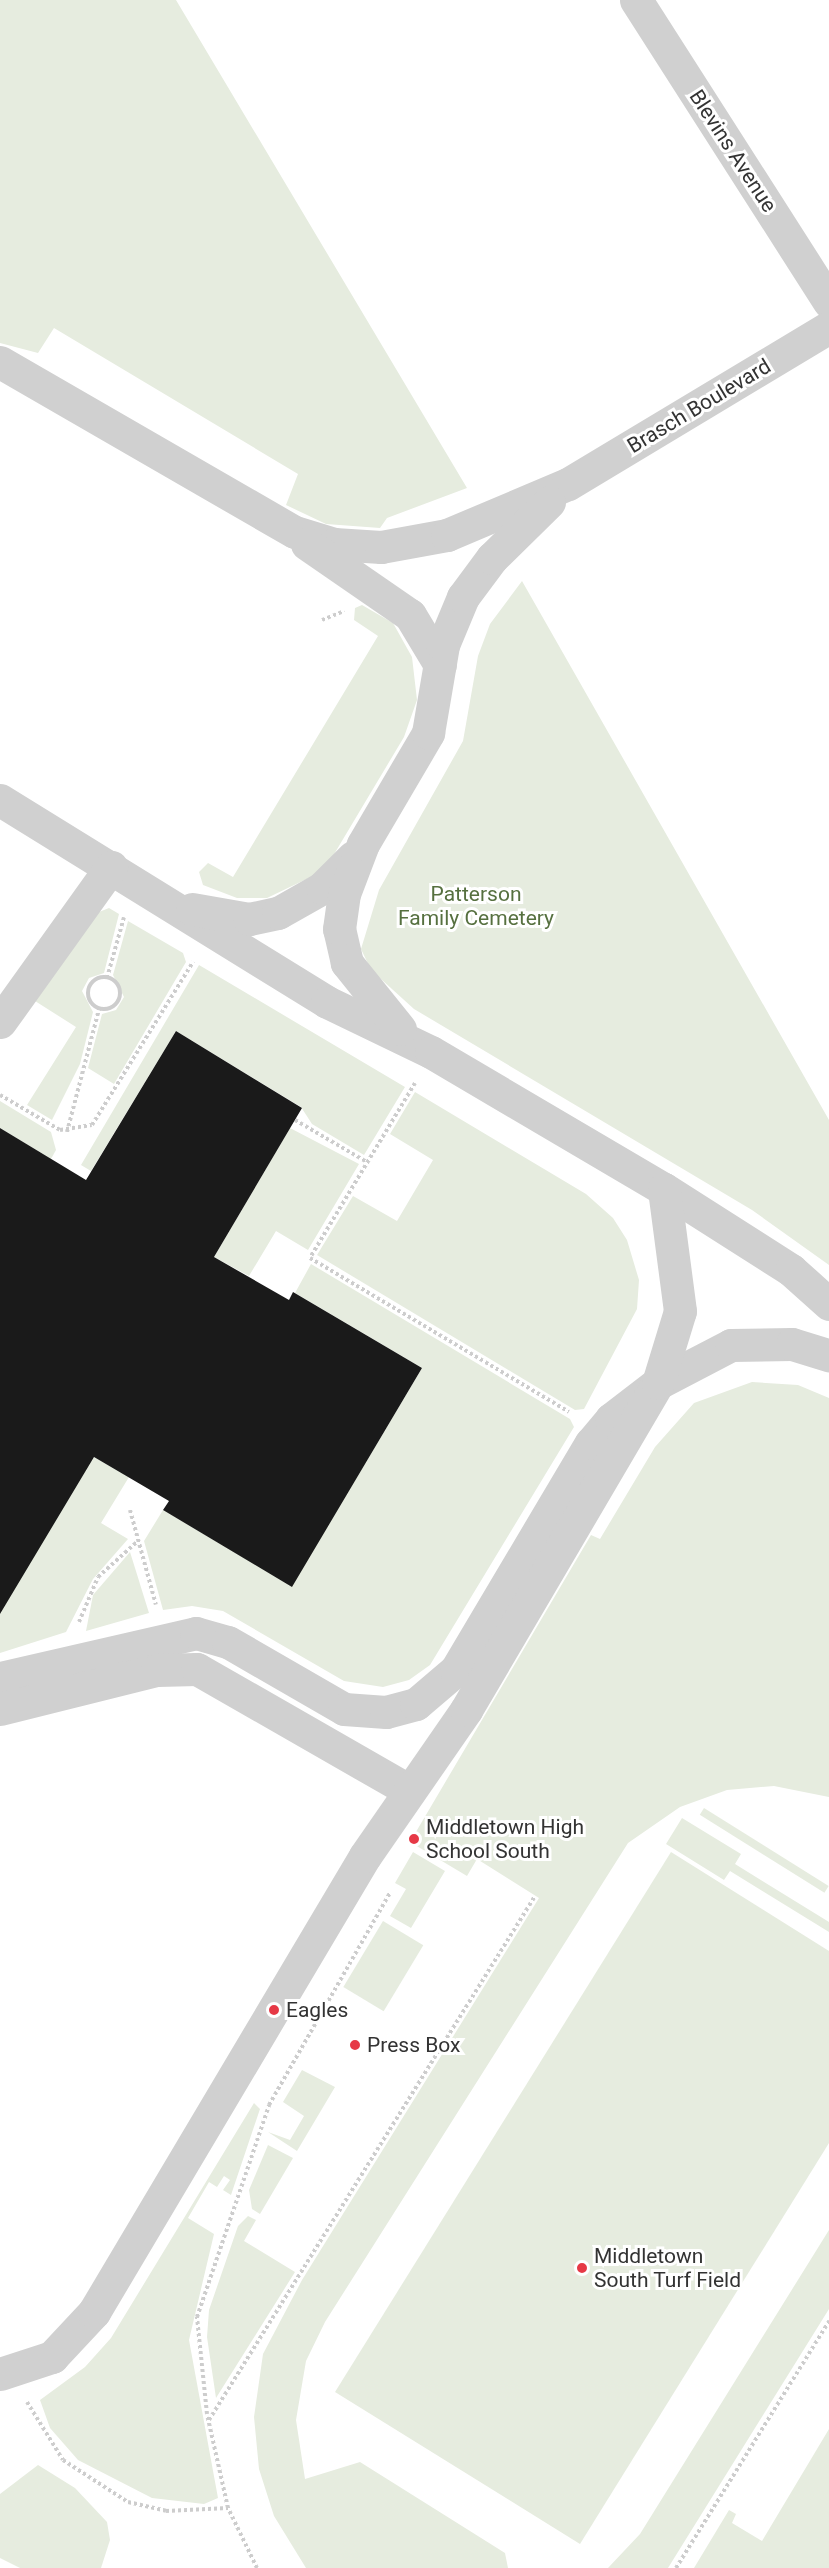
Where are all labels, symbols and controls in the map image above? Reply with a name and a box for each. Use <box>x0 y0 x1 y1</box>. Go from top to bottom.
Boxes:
street label: Blevins Avenue <box>684 85 782 217</box>
street label: Brasch Boulevard <box>623 353 775 459</box>
park label: Patterson Family Cemetery <box>398 881 554 931</box>
place label: Middletown High School South <box>426 1814 584 1864</box>
marker: Middletown High School South <box>407 1832 421 1846</box>
place label: Eagles <box>286 1997 348 2023</box>
marker: Eagles <box>267 2003 281 2017</box>
place label: Press Box <box>367 2032 460 2058</box>
marker: Press Box <box>348 2038 362 2052</box>
place label: Middletown South Turf Field <box>594 2243 741 2293</box>
marker: Middletown South Turf Field <box>575 2261 589 2275</box>

